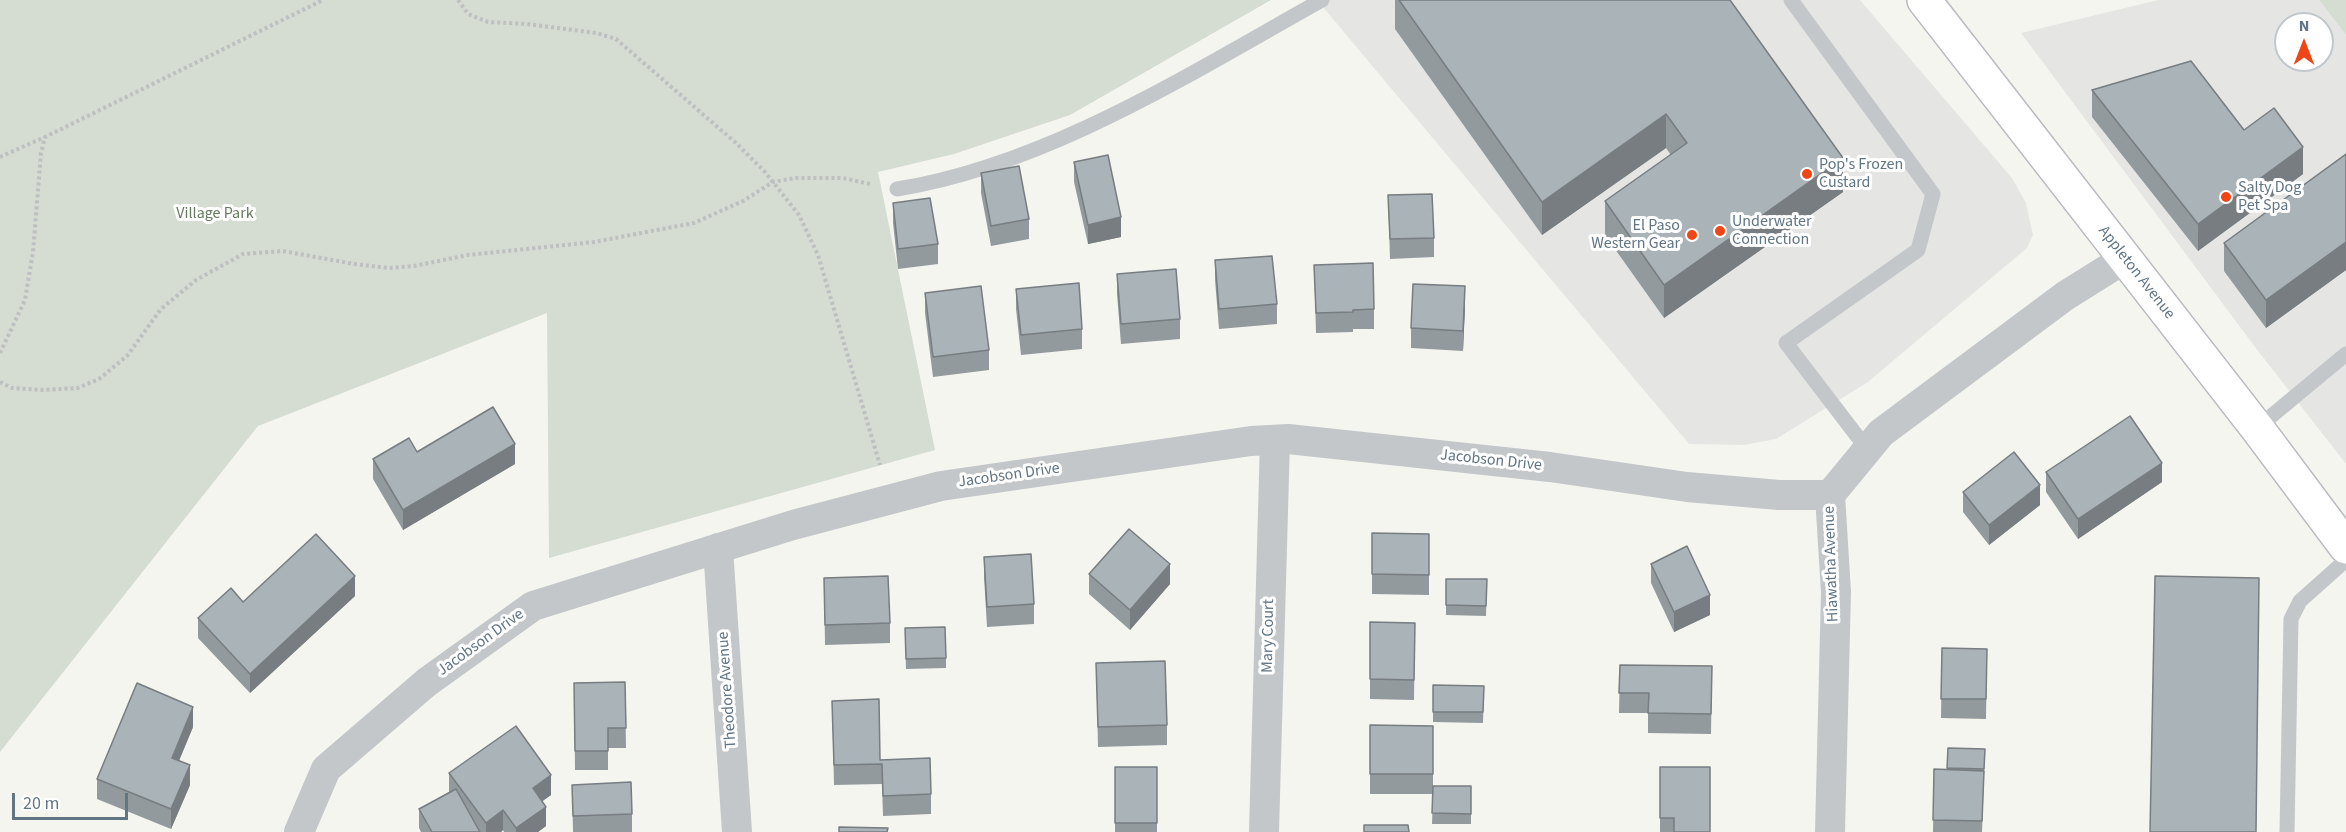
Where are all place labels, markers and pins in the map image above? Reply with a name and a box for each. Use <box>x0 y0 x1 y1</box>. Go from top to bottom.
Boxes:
place label: Pop's Frozen Custard <box>1819 155 1903 193</box>
marker: Pop's Frozen Custard <box>1800 167 1814 181</box>
place label: Salty Dog Pet Spa <box>2238 178 2301 216</box>
marker: Salty Dog Pet Spa <box>2219 190 2233 204</box>
place label: Underwater Connection <box>1732 212 1812 250</box>
place label: El Paso Western Gear <box>1591 216 1680 254</box>
marker: Underwater Connection <box>1713 224 1727 238</box>
marker: El Paso Western Gear <box>1685 228 1699 242</box>

